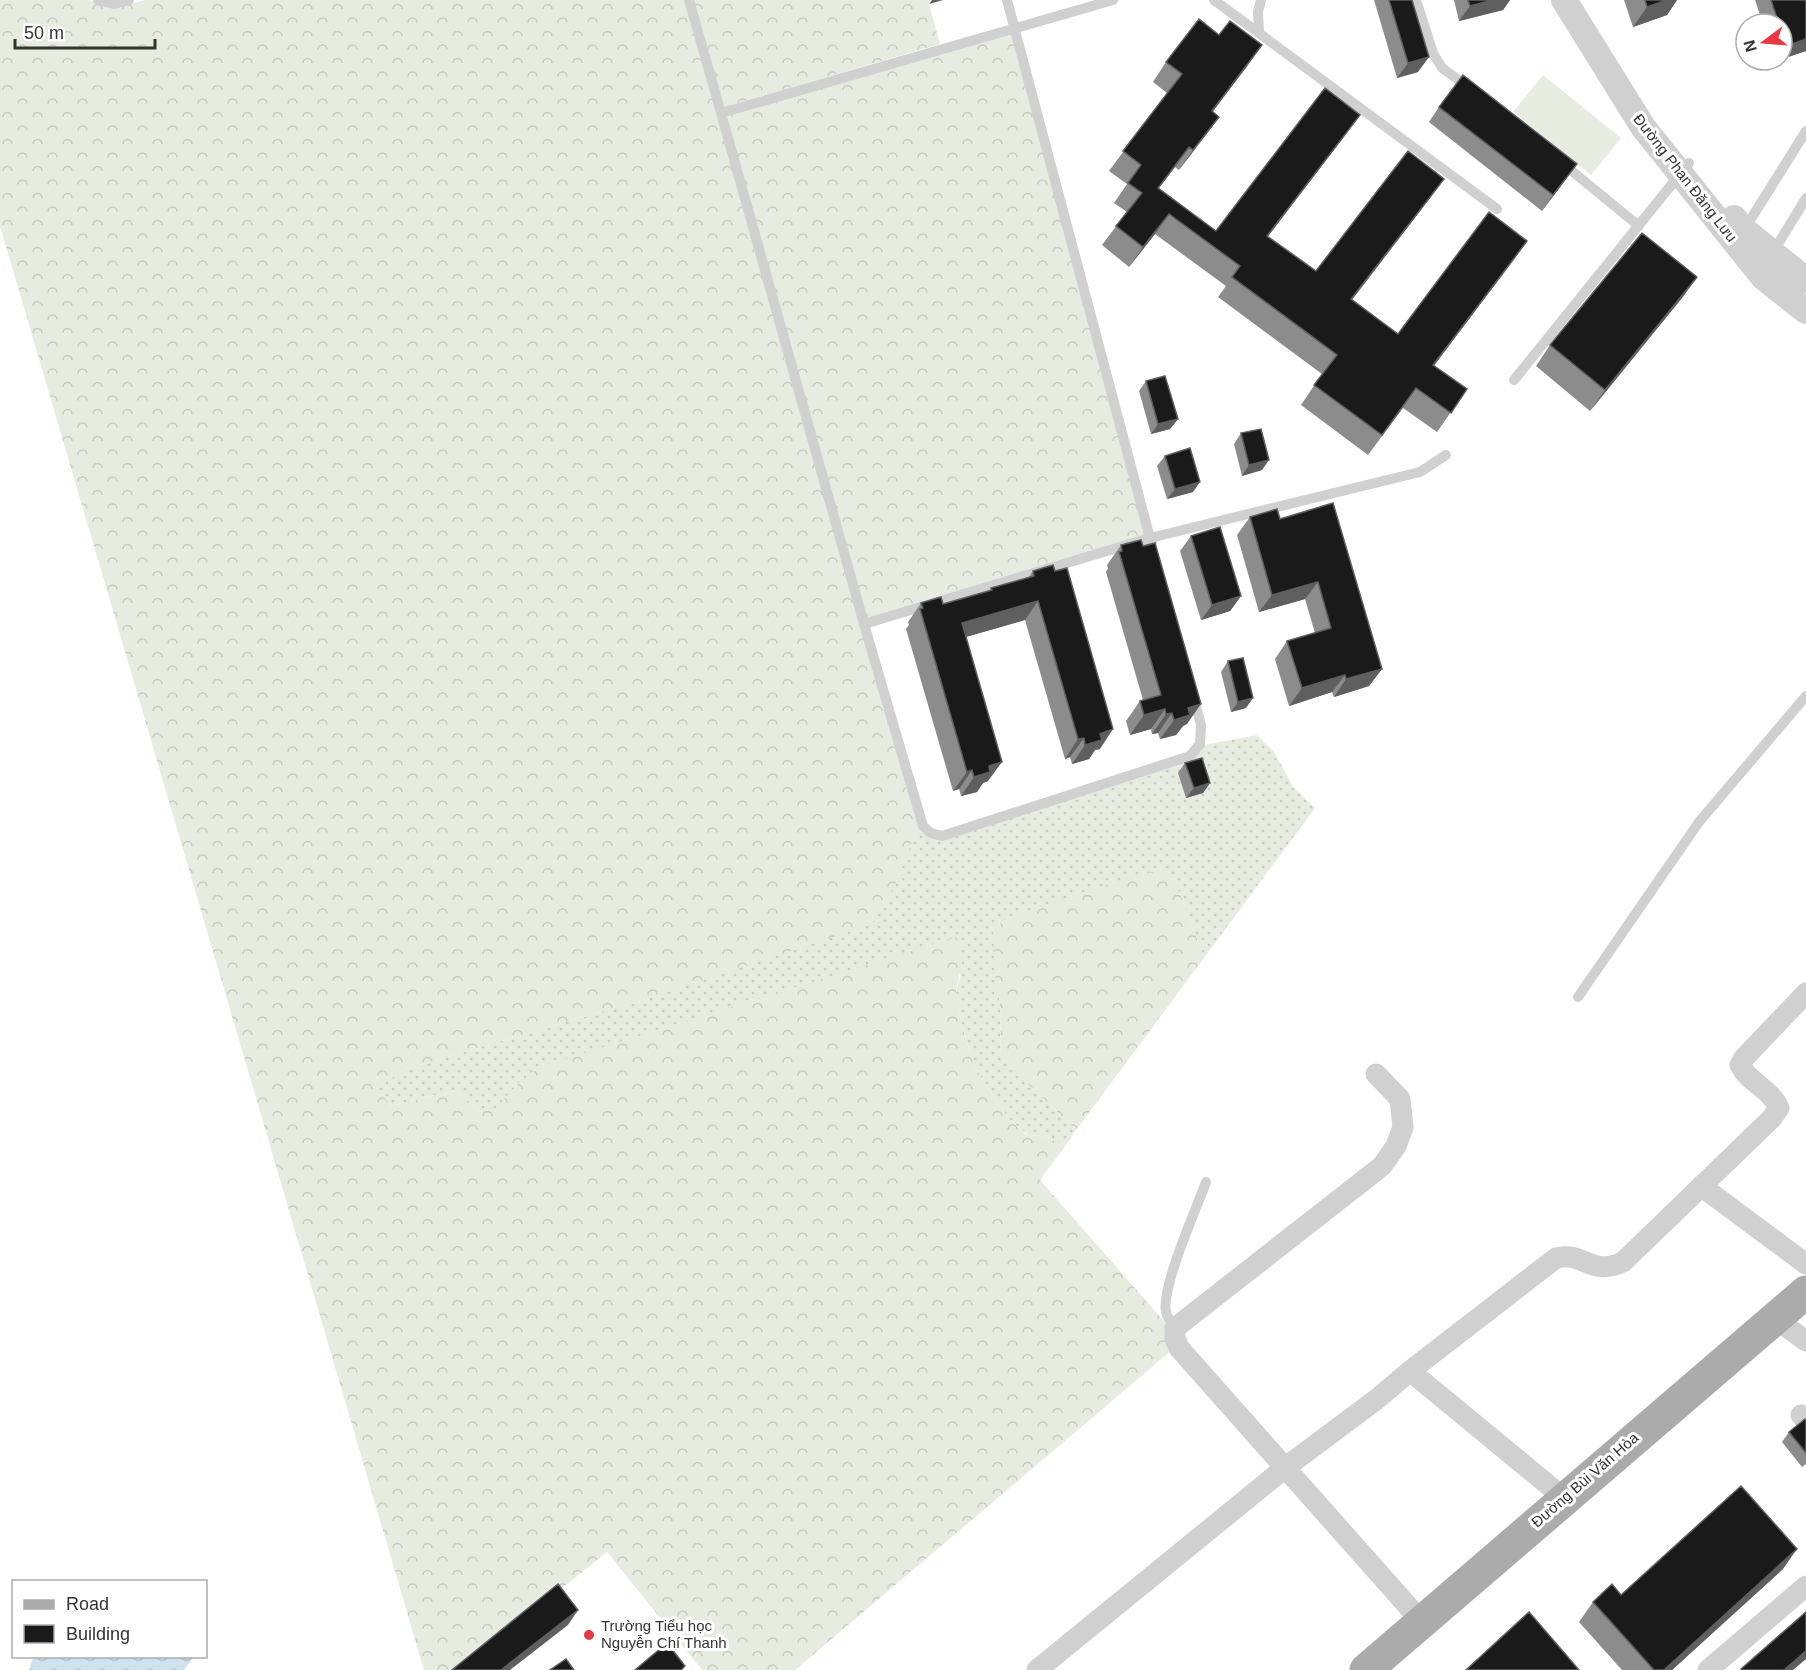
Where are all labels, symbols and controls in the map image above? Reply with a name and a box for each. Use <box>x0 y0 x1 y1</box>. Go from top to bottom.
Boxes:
scale bar <box>15 12 154 50</box>
north arrow <box>1734 12 1794 72</box>
text: 50 m <box>24 23 64 43</box>
text: N <box>1740 38 1760 54</box>
street label: Đường Phan Đăng Lưu <box>1630 110 1741 245</box>
street label: Đường Bùi Văn Hòa <box>1528 1428 1642 1531</box>
legend <box>12 1580 207 1658</box>
text: Road <box>66 1594 109 1614</box>
place label: Trường Tiểu học Nguyễn Chí Thanh <box>601 1617 727 1651</box>
text: Building <box>66 1624 130 1644</box>
marker: Trường Tiểu học Nguyễn Chí Thanh <box>582 1628 596 1642</box>

